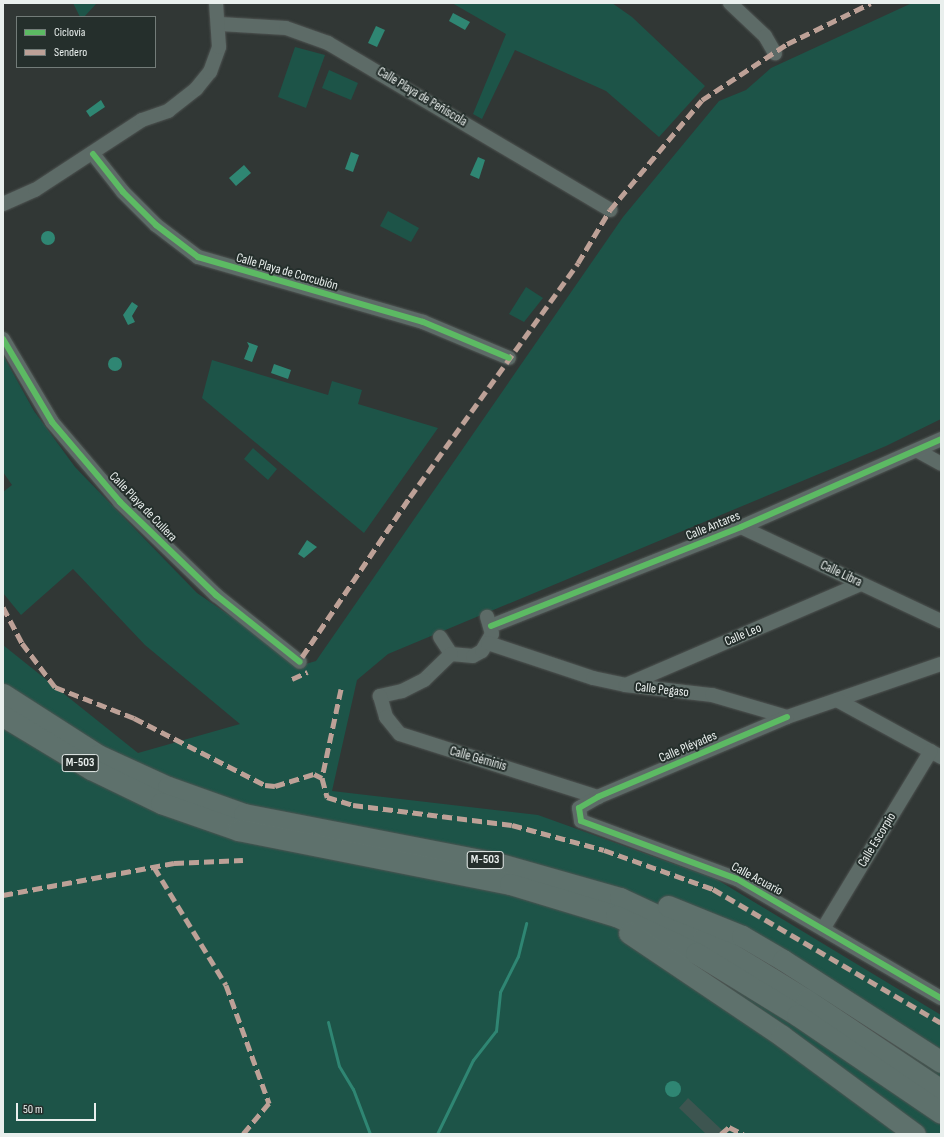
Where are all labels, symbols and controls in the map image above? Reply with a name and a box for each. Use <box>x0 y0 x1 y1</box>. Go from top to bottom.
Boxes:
legend <box>16 16 156 68</box>
text: Ciclovía <box>54 25 85 40</box>
text: Sendero <box>54 45 87 60</box>
street label: Calle Playa de Peñíscola <box>374 64 470 130</box>
street label: Calle Playa de Corcubión <box>234 250 340 294</box>
street label: Calle Playa de Cullera <box>106 469 180 545</box>
street label: Calle Antares <box>684 508 742 544</box>
street label: Calle Libra <box>818 558 864 590</box>
street label: Calle Leo <box>722 620 764 650</box>
street label: Calle Pegaso <box>634 679 690 701</box>
street label: Calle Pléyades <box>657 728 719 766</box>
street label: Calle Géminis <box>448 743 508 775</box>
road number: M-503 <box>61 753 99 773</box>
street label: Calle Escorpio <box>855 810 899 870</box>
road number: M-503 <box>466 850 504 870</box>
street label: Calle Acuario <box>729 859 785 899</box>
scale bar <box>18 1095 98 1121</box>
text: 50 m <box>23 1102 43 1117</box>

